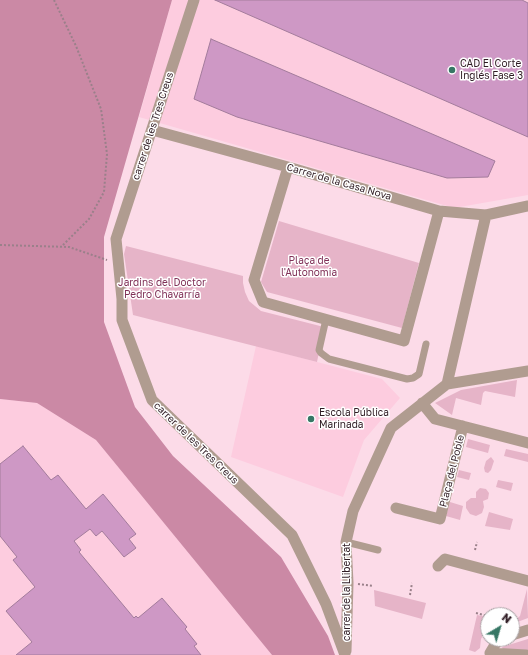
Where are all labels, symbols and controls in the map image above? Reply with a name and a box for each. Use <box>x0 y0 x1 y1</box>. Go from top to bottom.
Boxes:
place label: CAD El Corte Inglés Fase 3 <box>460 58 523 82</box>
marker: CAD El Corte Inglés Fase 3 <box>447 65 457 75</box>
street label: carrer de les Tres Creus <box>130 71 176 181</box>
street label: Carrer de la Casa Nova <box>285 161 393 203</box>
park label: Plaça de l'Autonomia <box>281 255 337 278</box>
park label: Jardins del Doctor Pedro Chavarría <box>118 277 206 300</box>
street label: carrer de les Tres Creus <box>151 400 241 486</box>
place label: Escola Pública Marinada <box>319 407 389 430</box>
marker: Escola Pública Marinada <box>306 414 316 424</box>
street label: Plaça del Poble <box>437 434 467 508</box>
street label: carrer de la Llibertat <box>341 543 353 641</box>
north arrow <box>480 607 520 647</box>
text: N <box>500 610 514 626</box>

